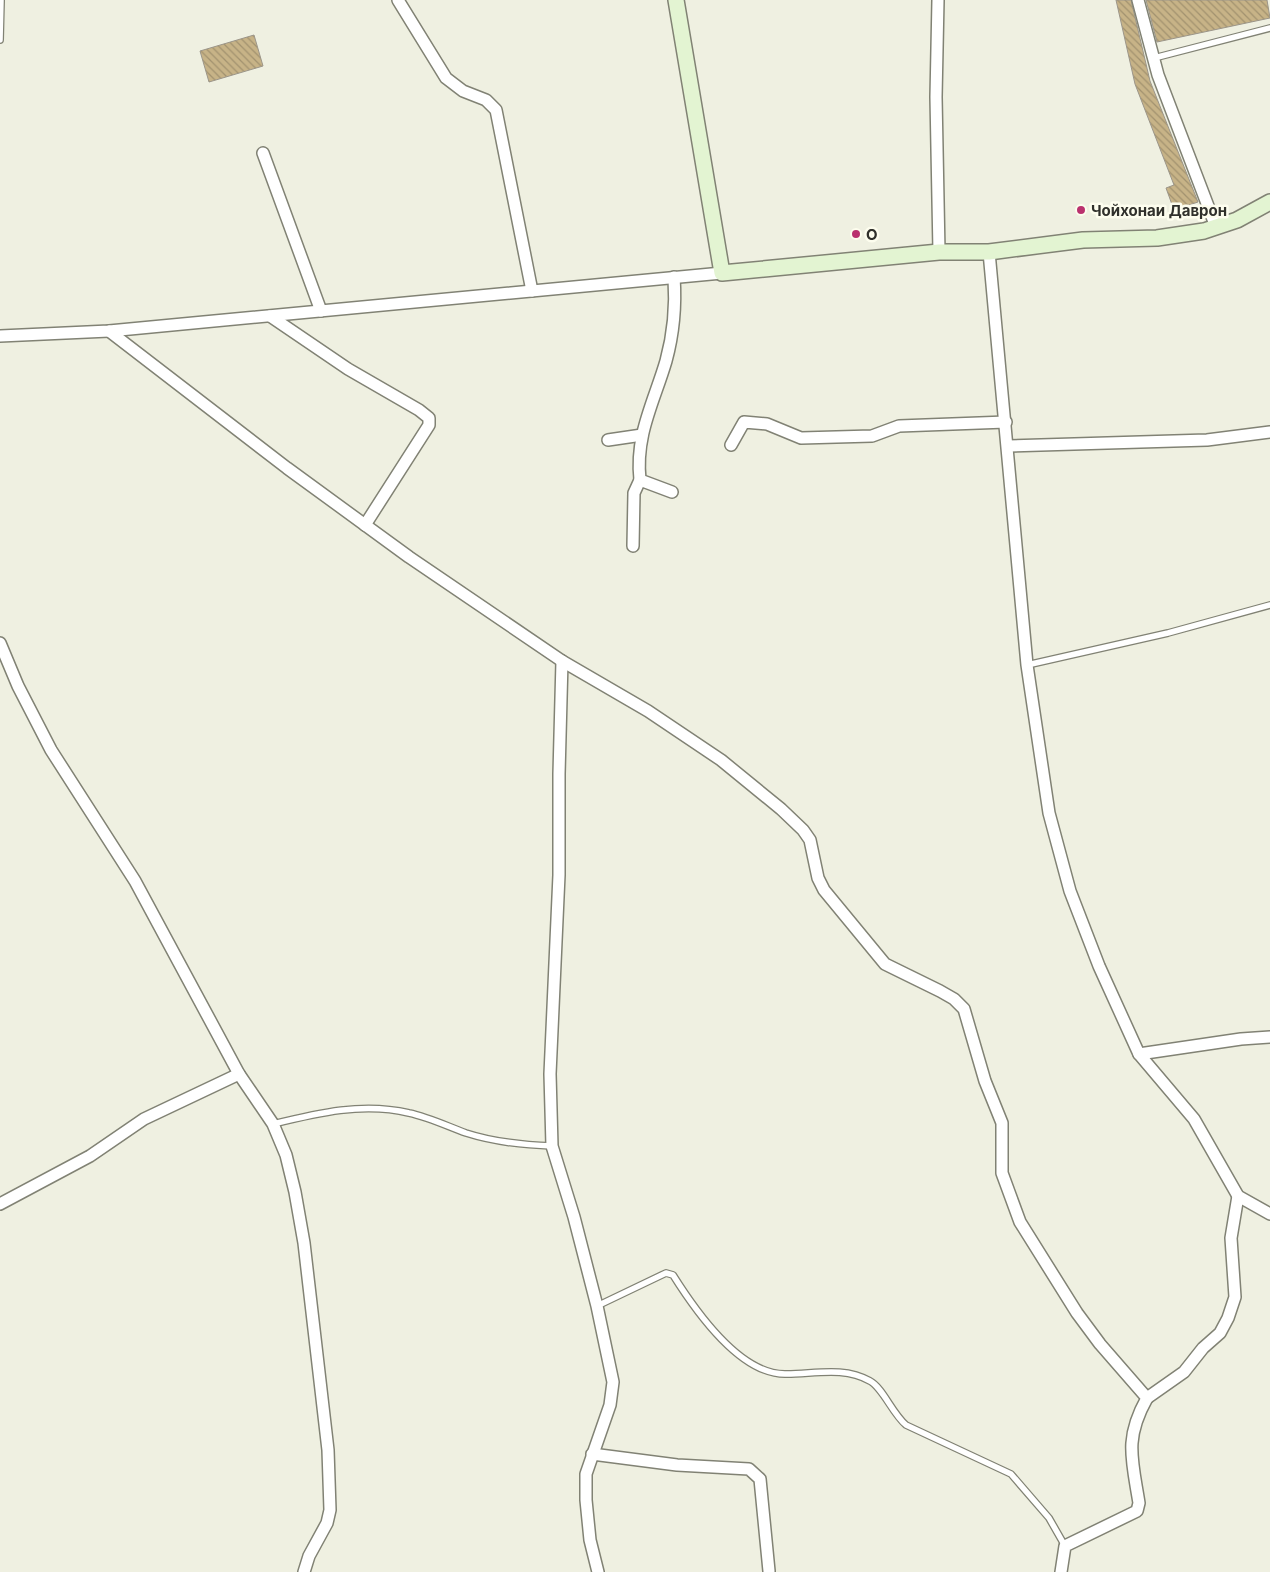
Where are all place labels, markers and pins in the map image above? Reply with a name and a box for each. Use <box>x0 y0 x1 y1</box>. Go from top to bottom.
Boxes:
place label: Чойхонаи Даврон <box>1091 201 1227 220</box>
marker: Чойхонаи Даврон <box>1075 204 1087 216</box>
place label: O <box>866 225 878 244</box>
marker: O <box>850 228 862 240</box>

